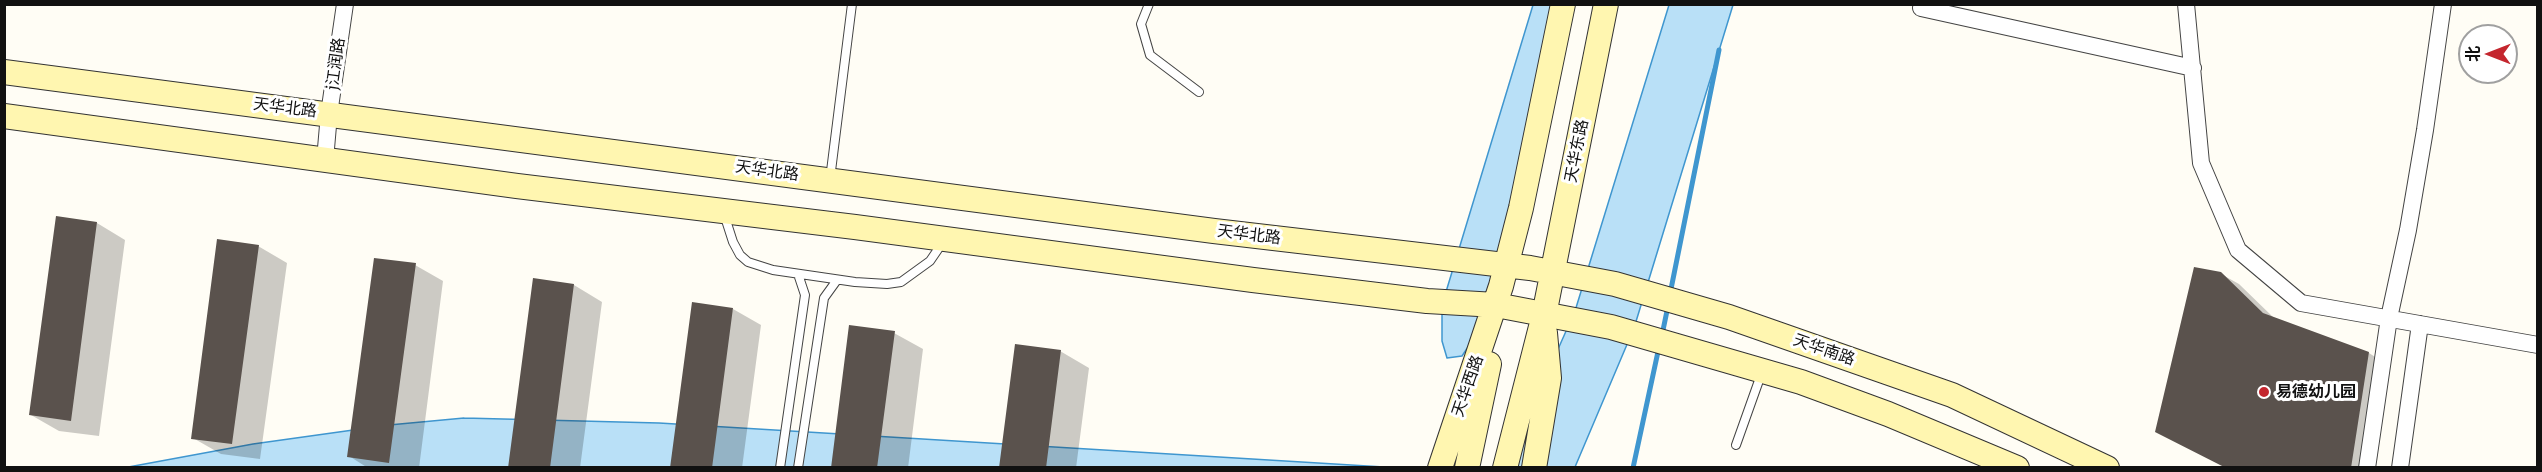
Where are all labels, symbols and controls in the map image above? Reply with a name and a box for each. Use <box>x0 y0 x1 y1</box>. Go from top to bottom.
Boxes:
north arrow <box>2458 24 2518 84</box>
street label: j江润路 <box>323 36 349 92</box>
text: 北 <box>2460 46 2484 62</box>
street label: 天华北路 <box>252 95 318 121</box>
street label: 天华东路 <box>1561 118 1593 184</box>
street label: 天华北路 <box>734 157 800 185</box>
street label: 天华北路 <box>1216 222 1282 248</box>
street label: 天华南路 <box>1791 331 1857 369</box>
street label: 天华西路 <box>1449 353 1487 419</box>
place label: 易德幼儿园 <box>2276 382 2356 402</box>
marker: 易德幼儿园 <box>2257 385 2271 399</box>

